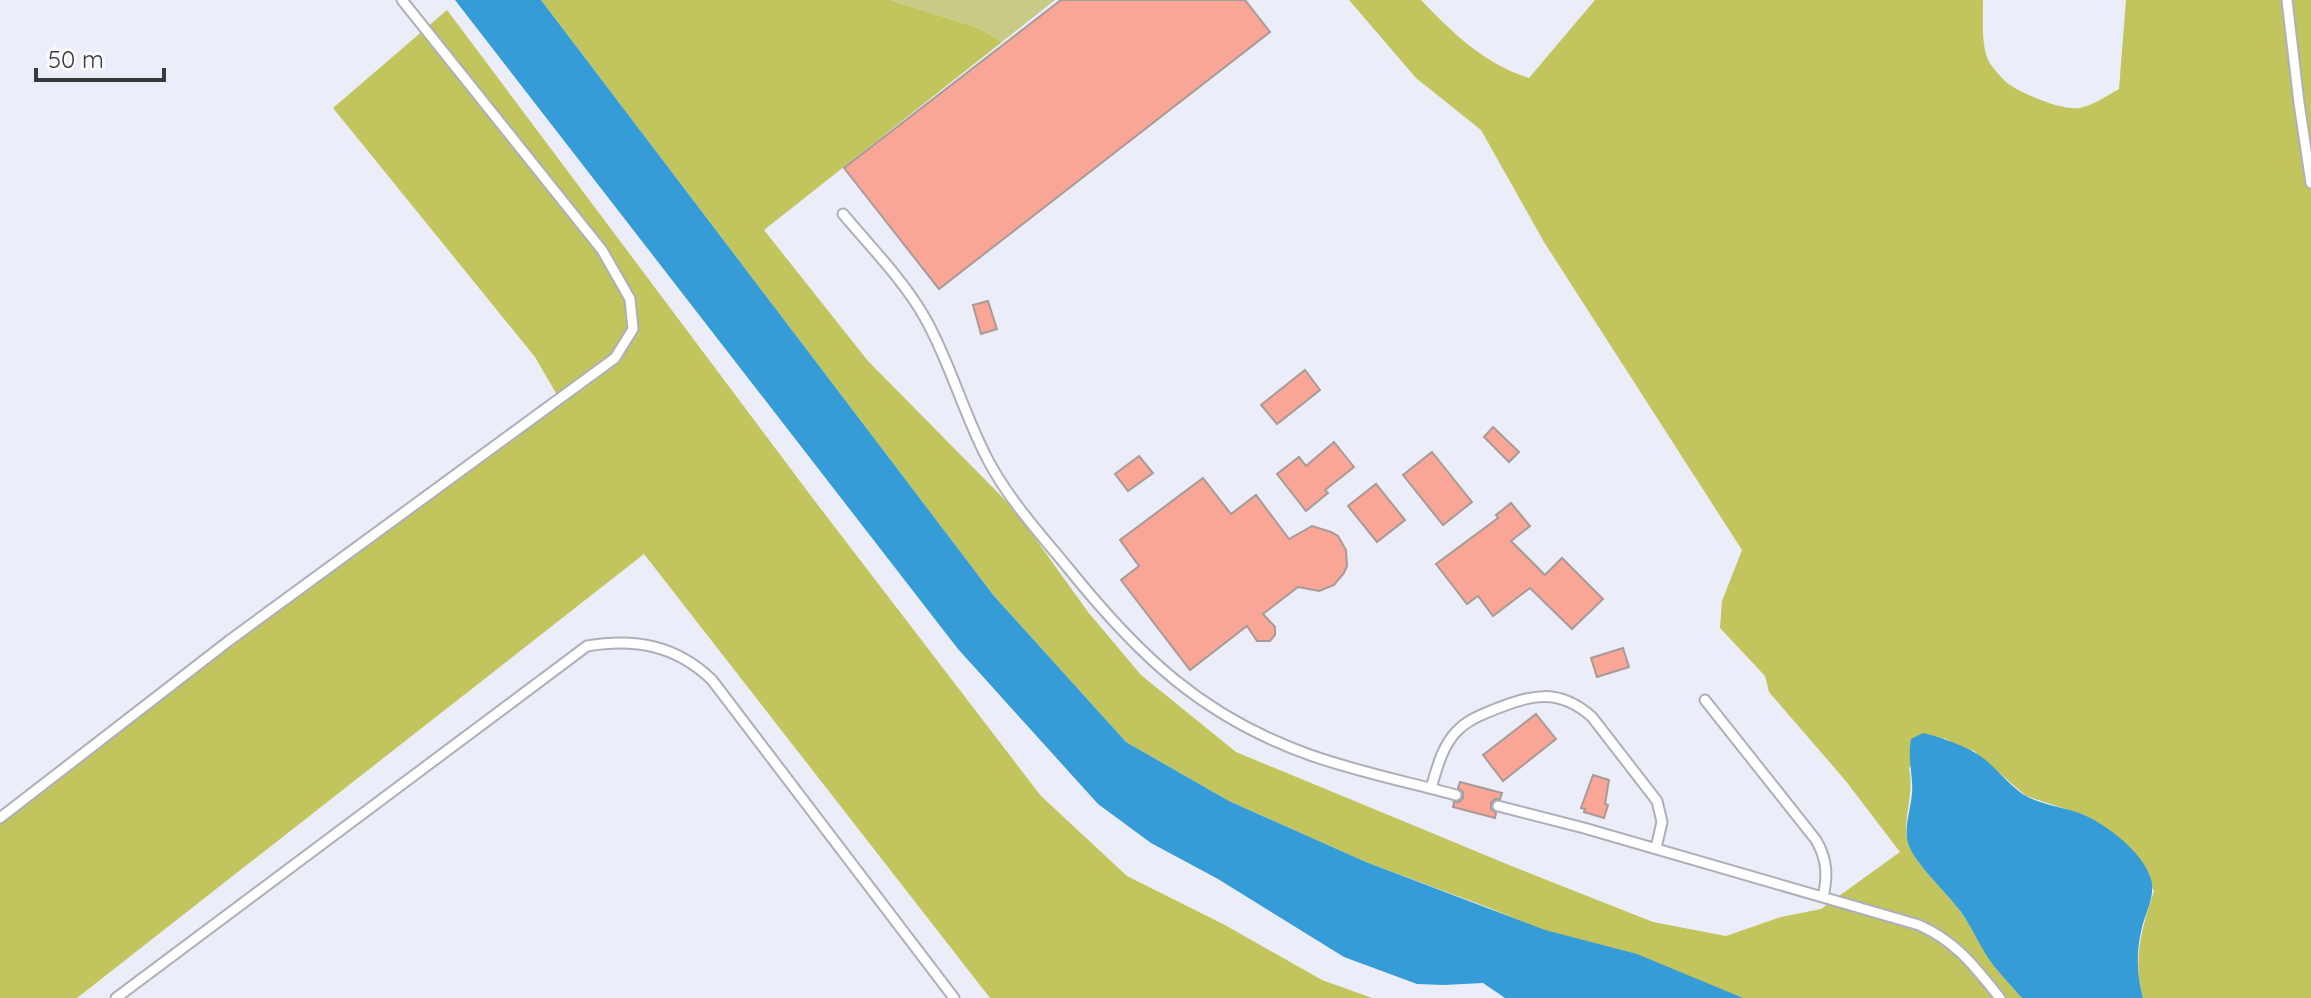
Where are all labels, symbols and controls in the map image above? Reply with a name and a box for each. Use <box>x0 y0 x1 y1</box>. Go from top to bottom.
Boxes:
scale bar <box>36 32 164 82</box>
text: 50 m <box>48 44 104 74</box>

